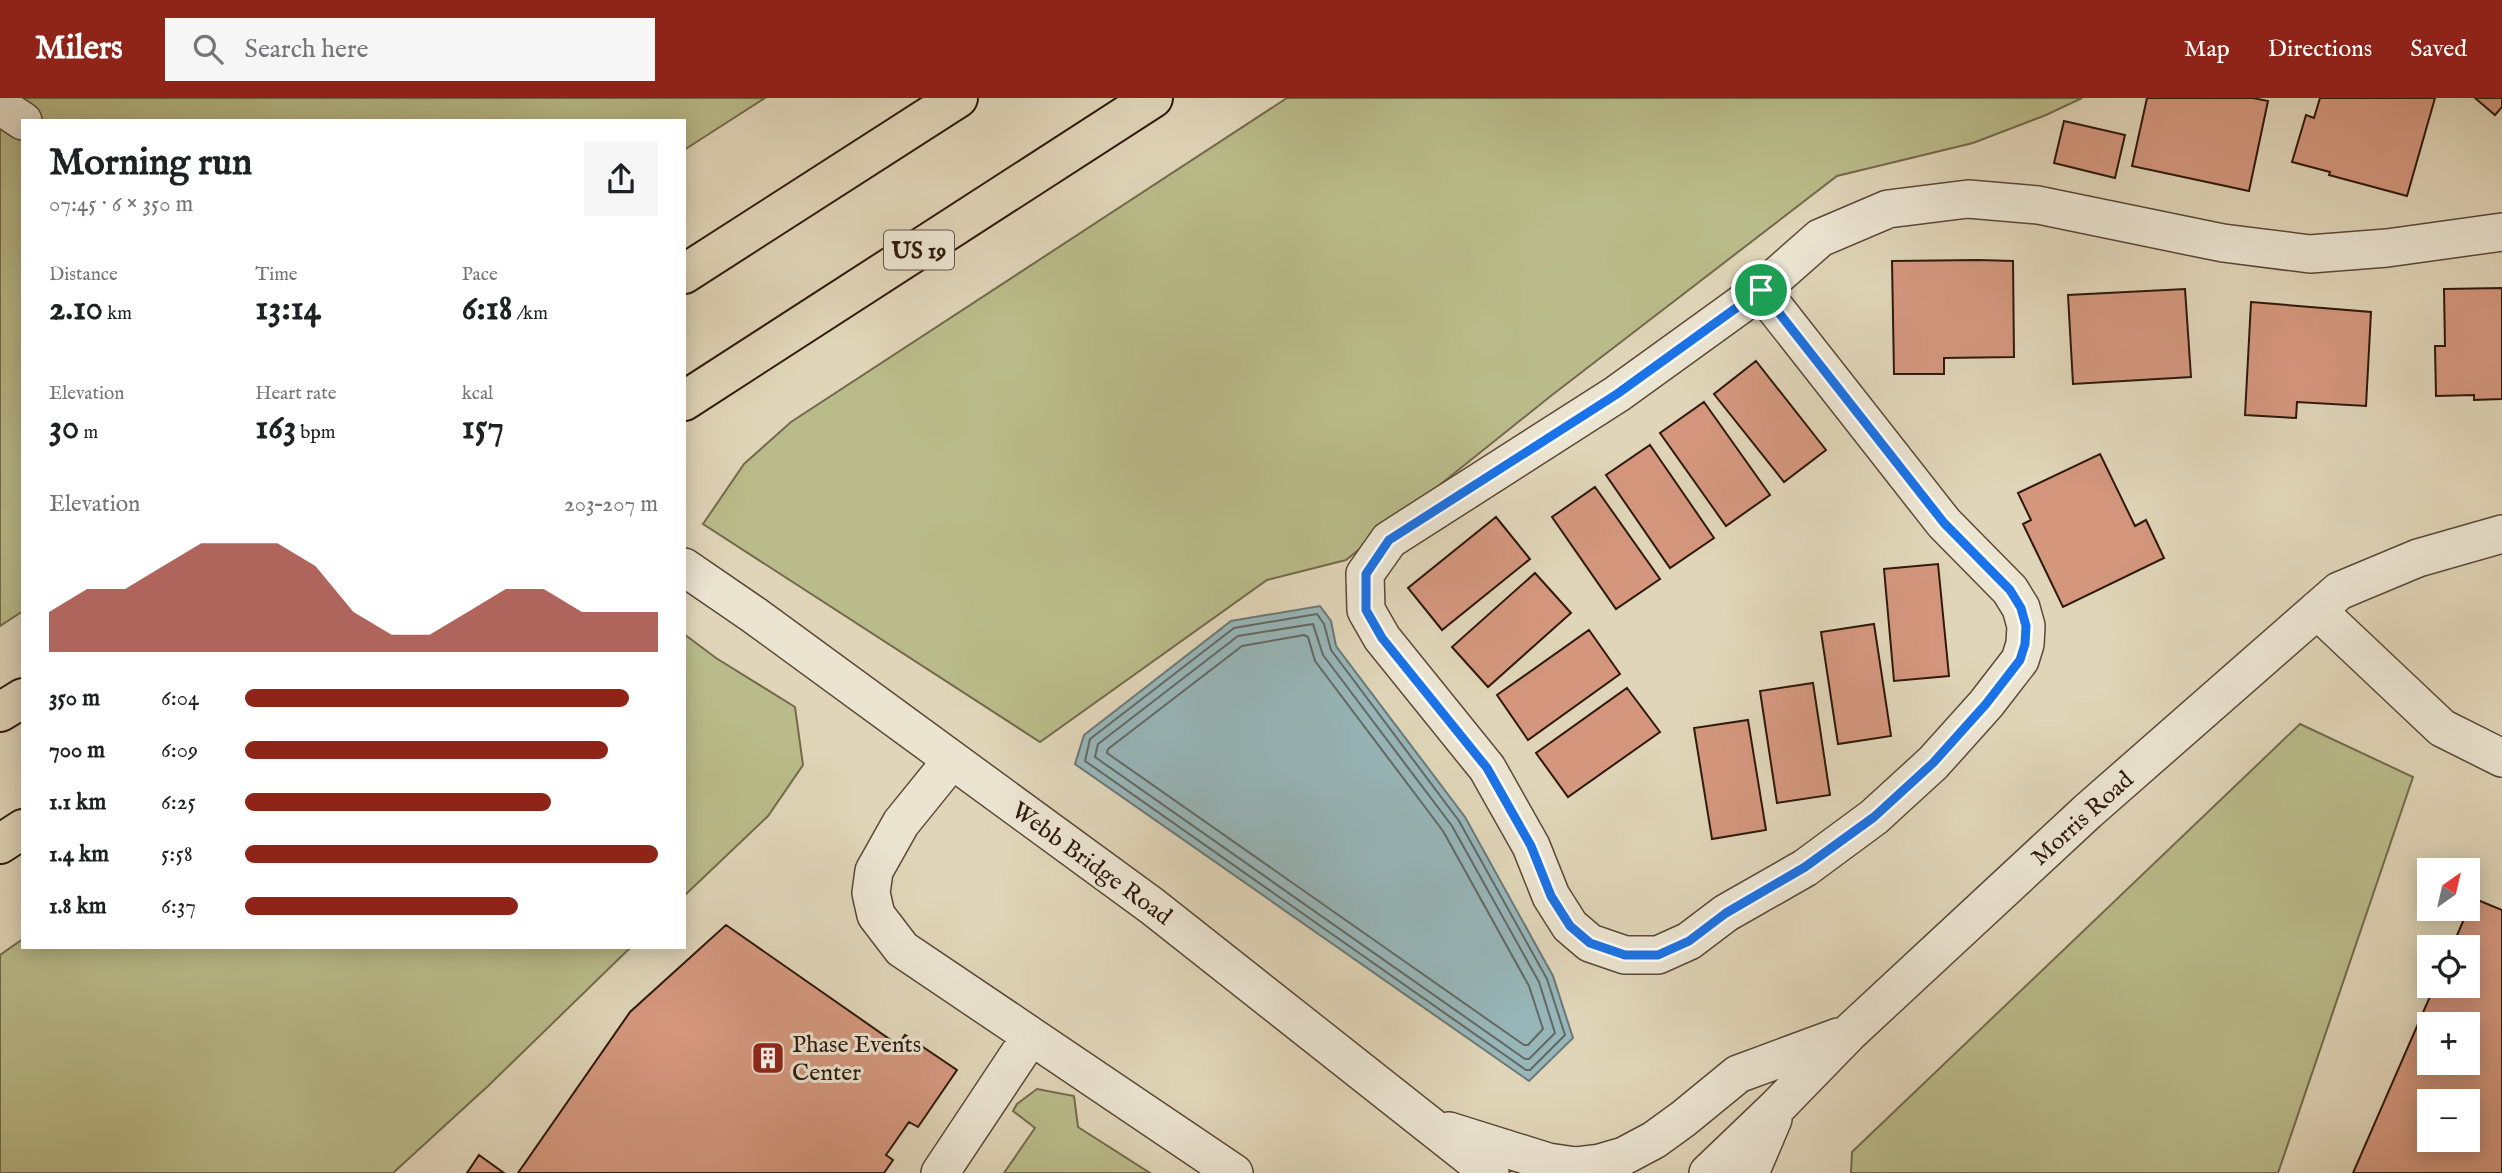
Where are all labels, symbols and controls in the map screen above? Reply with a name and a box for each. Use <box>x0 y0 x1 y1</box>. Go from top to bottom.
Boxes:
search box <box>165 18 655 81</box>
text: Milers <box>35 28 123 70</box>
icon: search <box>189 30 227 68</box>
text: Search here <box>245 33 369 66</box>
text: Map <box>2184 34 2230 65</box>
text: Directions <box>2268 34 2372 65</box>
text: Saved <box>2410 34 2467 65</box>
text: Morning run <box>49 140 252 188</box>
button: share <box>584 142 658 216</box>
text: 07:45 · 6 × 350 m <box>49 190 193 219</box>
road number: US 19 <box>884 230 954 270</box>
pin <box>1731 260 1791 320</box>
text: Distance <box>49 263 118 287</box>
text: Time <box>255 263 298 287</box>
text: Pace <box>462 263 498 287</box>
icon: arrive <box>1742 271 1780 309</box>
text: 2.10 <box>49 287 103 332</box>
text: 13:14 <box>255 287 321 332</box>
text: 6:18 <box>462 287 512 332</box>
text: km <box>103 302 132 326</box>
text: /km <box>512 302 548 326</box>
text: Elevation <box>49 382 124 406</box>
text: Heart rate <box>255 382 336 406</box>
text: kcal <box>462 382 493 406</box>
text: 30 <box>49 406 79 451</box>
text: 163 <box>255 406 296 451</box>
text: 157 <box>462 406 504 451</box>
text: m <box>79 421 98 445</box>
text: bpm <box>296 421 335 445</box>
text: Elevation <box>49 490 140 519</box>
text: 203–207 m <box>564 490 658 519</box>
text: 350 m <box>49 684 100 713</box>
text: 6:04 <box>161 684 199 713</box>
text: 700 m <box>49 736 105 765</box>
text: 6:09 <box>161 736 198 765</box>
street label: Morris Road <box>2025 765 2141 873</box>
text: 1.1 km <box>49 788 106 817</box>
text: 6:25 <box>161 788 196 817</box>
street label: Webb Bridge Road <box>1005 796 1178 933</box>
text: 1.4 km <box>49 840 109 869</box>
text: 5:58 <box>161 840 193 869</box>
north arrow <box>2417 858 2480 920</box>
map controls <box>2417 858 2480 1152</box>
text: 1.8 km <box>49 892 107 921</box>
text: 6:37 <box>161 892 196 921</box>
button: locate <box>2417 935 2480 998</box>
button: + <box>2417 1012 2480 1075</box>
place label: Phase Events Center <box>792 1030 921 1089</box>
building icon: Phase Events Center <box>749 1039 787 1077</box>
button: − <box>2417 1089 2480 1152</box>

